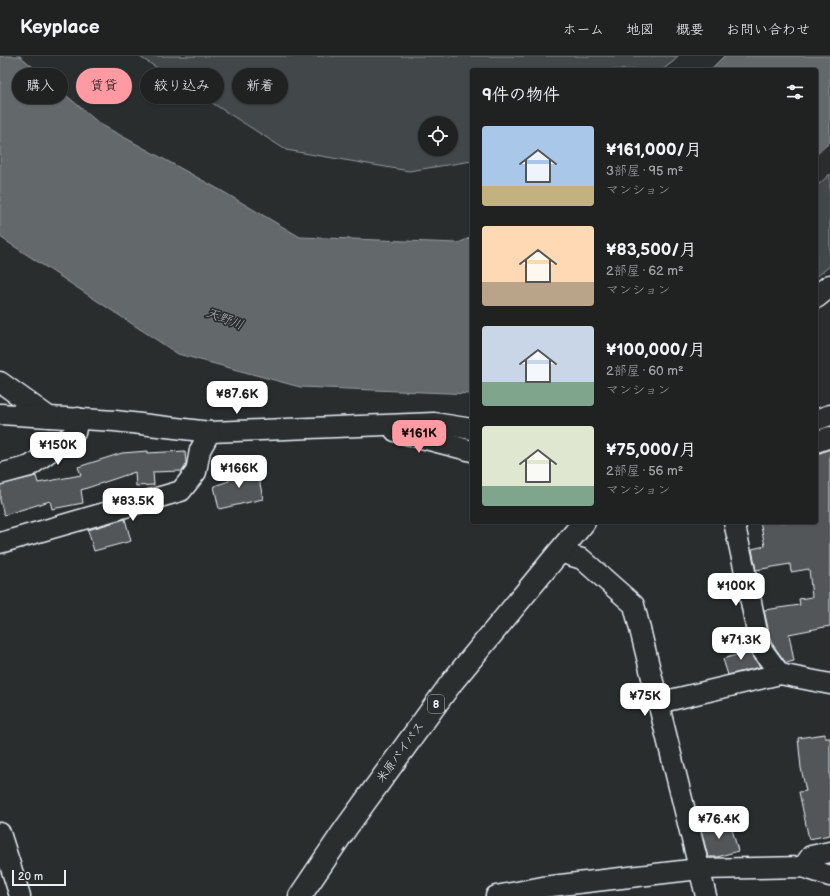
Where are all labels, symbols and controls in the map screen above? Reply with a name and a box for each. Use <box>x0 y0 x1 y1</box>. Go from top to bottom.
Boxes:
text: Keyplace <box>20 16 100 39</box>
text: ホーム <box>563 21 604 38</box>
text: 地図 <box>626 21 654 38</box>
text: 概要 <box>676 21 704 38</box>
text: お問い合わせ <box>726 21 810 38</box>
chip: 購入 <box>12 68 68 104</box>
chip: 賃貸 <box>76 68 132 104</box>
chip: 絞り込み <box>140 68 224 104</box>
chip: 新着 <box>232 68 288 104</box>
icon: filters <box>784 81 806 103</box>
text: 9件の物件 <box>482 85 560 105</box>
map controls <box>418 116 458 156</box>
button: locate <box>418 116 458 156</box>
text: ¥161,000/月 <box>606 140 702 160</box>
icon: home <box>514 142 562 190</box>
text: 3部屋 · 95 m² <box>606 163 683 179</box>
text: マンション <box>606 182 670 198</box>
text: ¥83,500/月 <box>606 240 697 260</box>
icon: home <box>514 242 562 290</box>
text: 2部屋 · 62 m² <box>606 263 684 279</box>
text: マンション <box>606 282 670 298</box>
water label: 天野川 <box>204 304 246 333</box>
text: ¥100,000/月 <box>606 340 705 360</box>
icon: home <box>514 342 562 390</box>
text: 2部屋 · 60 m² <box>606 363 684 379</box>
pin: ¥87.6K <box>204 381 270 415</box>
text: マンション <box>606 382 670 398</box>
text: ¥87.6K <box>216 386 258 402</box>
pin: ¥161K <box>391 420 447 454</box>
text: ¥161K <box>401 425 437 441</box>
pin: ¥150K <box>30 432 86 466</box>
text: ¥150K <box>39 437 77 453</box>
text: ¥75,000/月 <box>606 440 696 460</box>
icon: home <box>514 442 562 490</box>
pin: ¥166K <box>211 455 267 489</box>
text: ¥166K <box>220 460 258 476</box>
text: 2部屋 · 56 m² <box>606 463 683 479</box>
text: マンション <box>606 482 670 498</box>
pin: ¥83.5K <box>100 488 166 522</box>
text: ¥83.5K <box>112 493 154 509</box>
pin: ¥100K <box>708 573 764 607</box>
text: ¥100K <box>717 578 755 594</box>
pin: ¥71.3K <box>708 627 774 661</box>
text: ¥71.3K <box>721 632 761 648</box>
pin: ¥75K <box>621 683 669 717</box>
text: ¥75K <box>629 688 661 704</box>
road number: 8 <box>428 695 444 713</box>
street label: 米原バイパス <box>373 719 428 786</box>
pin: ¥76.4K <box>686 806 752 840</box>
text: ¥76.4K <box>698 811 740 827</box>
scale bar <box>12 868 66 887</box>
text: 20 m <box>18 870 43 883</box>

